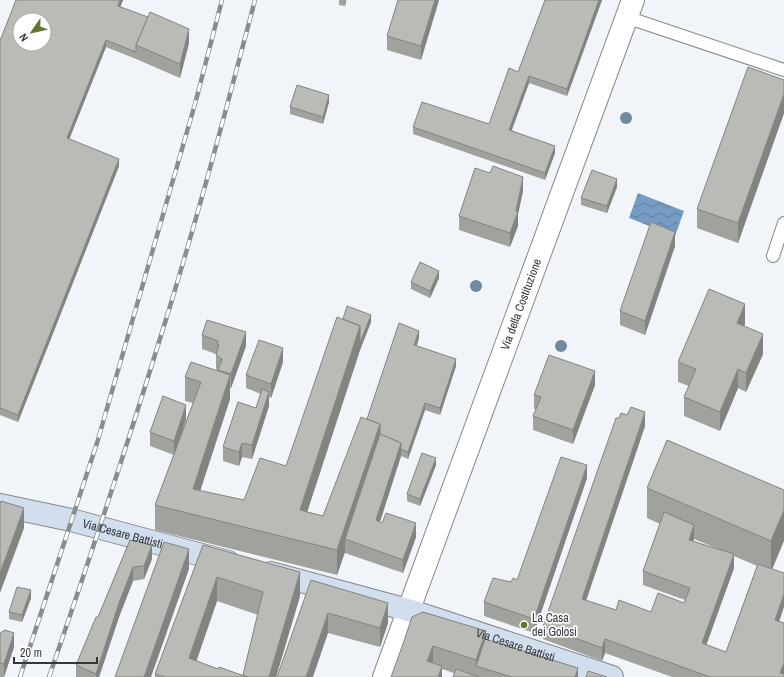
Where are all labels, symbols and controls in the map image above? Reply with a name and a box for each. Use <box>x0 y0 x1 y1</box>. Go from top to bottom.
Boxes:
north arrow <box>12 12 52 52</box>
text: N <box>16 31 31 44</box>
street label: Via della Costituzione <box>497 256 545 352</box>
street label: Via Cesare Battisti <box>81 515 165 552</box>
place label: La Casa dei Golosi <box>532 610 577 640</box>
marker: La Casa dei Golosi <box>519 620 529 630</box>
street label: Via Cesare Battisti <box>474 625 557 666</box>
scale bar <box>14 639 97 665</box>
text: 20 m <box>20 645 42 661</box>

